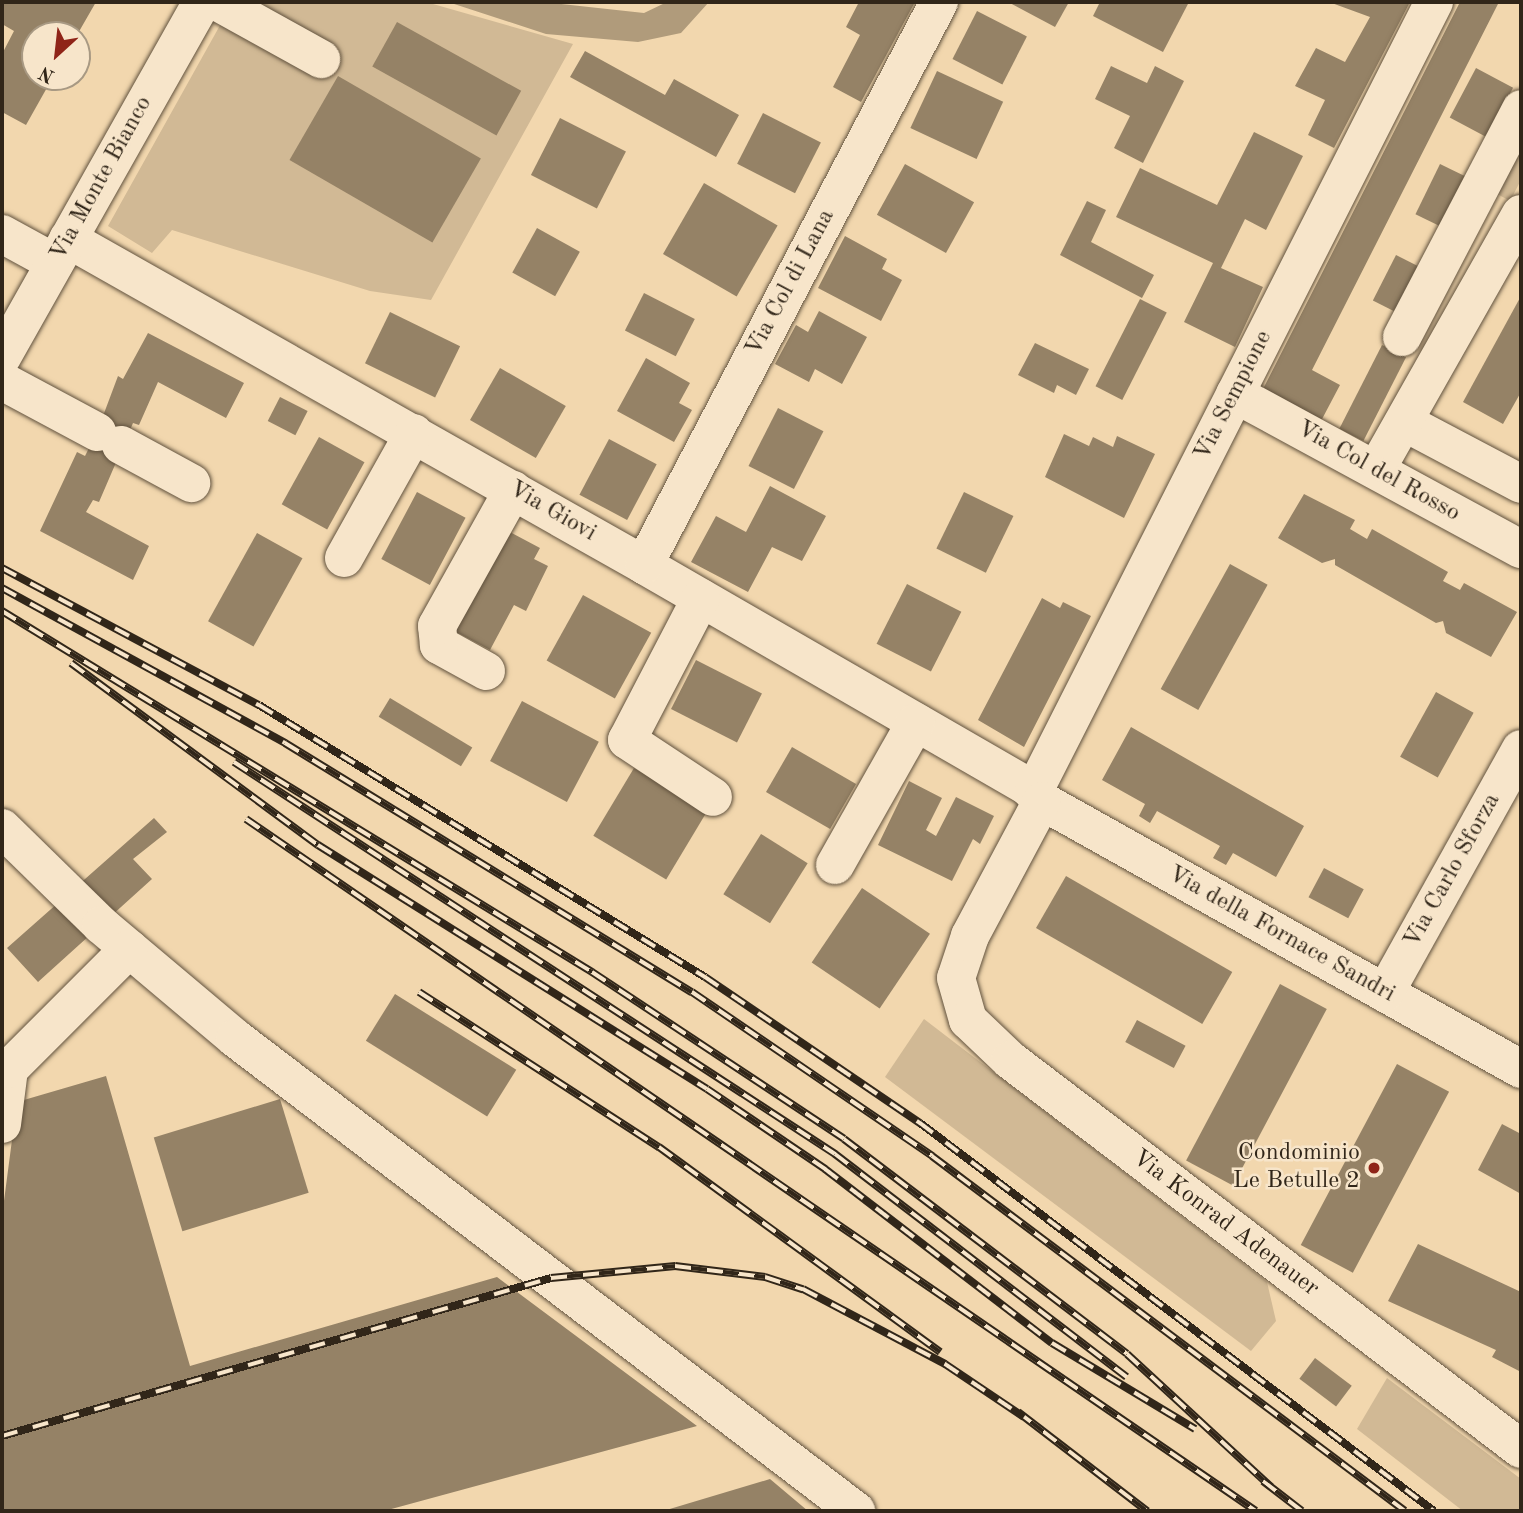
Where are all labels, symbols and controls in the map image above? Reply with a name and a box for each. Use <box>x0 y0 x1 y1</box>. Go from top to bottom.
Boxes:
north arrow <box>21 21 91 91</box>
text: N <box>36 62 58 85</box>
street label: Via Monte Bianco <box>45 92 159 266</box>
street label: Via Col di Lana <box>740 205 842 361</box>
street label: Via Sempione <box>1189 326 1279 466</box>
street label: Via Col del Rosso <box>1291 415 1465 529</box>
street label: Via Giovi <box>503 475 601 549</box>
street label: Via Carlo Sforza <box>1399 789 1507 953</box>
street label: Via della Fornace Sandri <box>1162 860 1400 1010</box>
place label: Condominio Le Betulle 2 <box>1233 1140 1360 1196</box>
street label: Via Konrad Adenauer <box>1126 1144 1324 1304</box>
marker: Condominio Le Betulle 2 <box>1366 1160 1382 1176</box>

